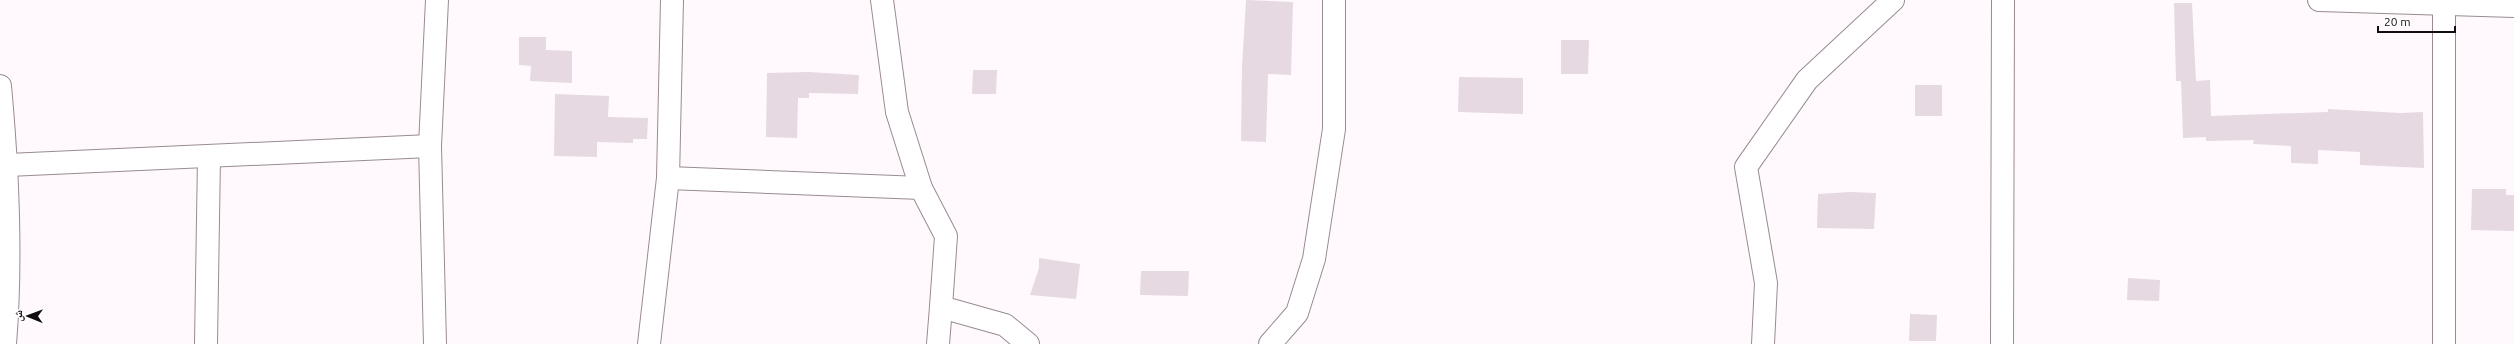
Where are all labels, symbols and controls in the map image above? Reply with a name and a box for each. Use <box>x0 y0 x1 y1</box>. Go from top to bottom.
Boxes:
scale bar <box>2378 8 2455 34</box>
text: 20 m <box>2384 15 2411 28</box>
north arrow <box>8 296 48 336</box>
text: ش <box>12 310 26 322</box>

